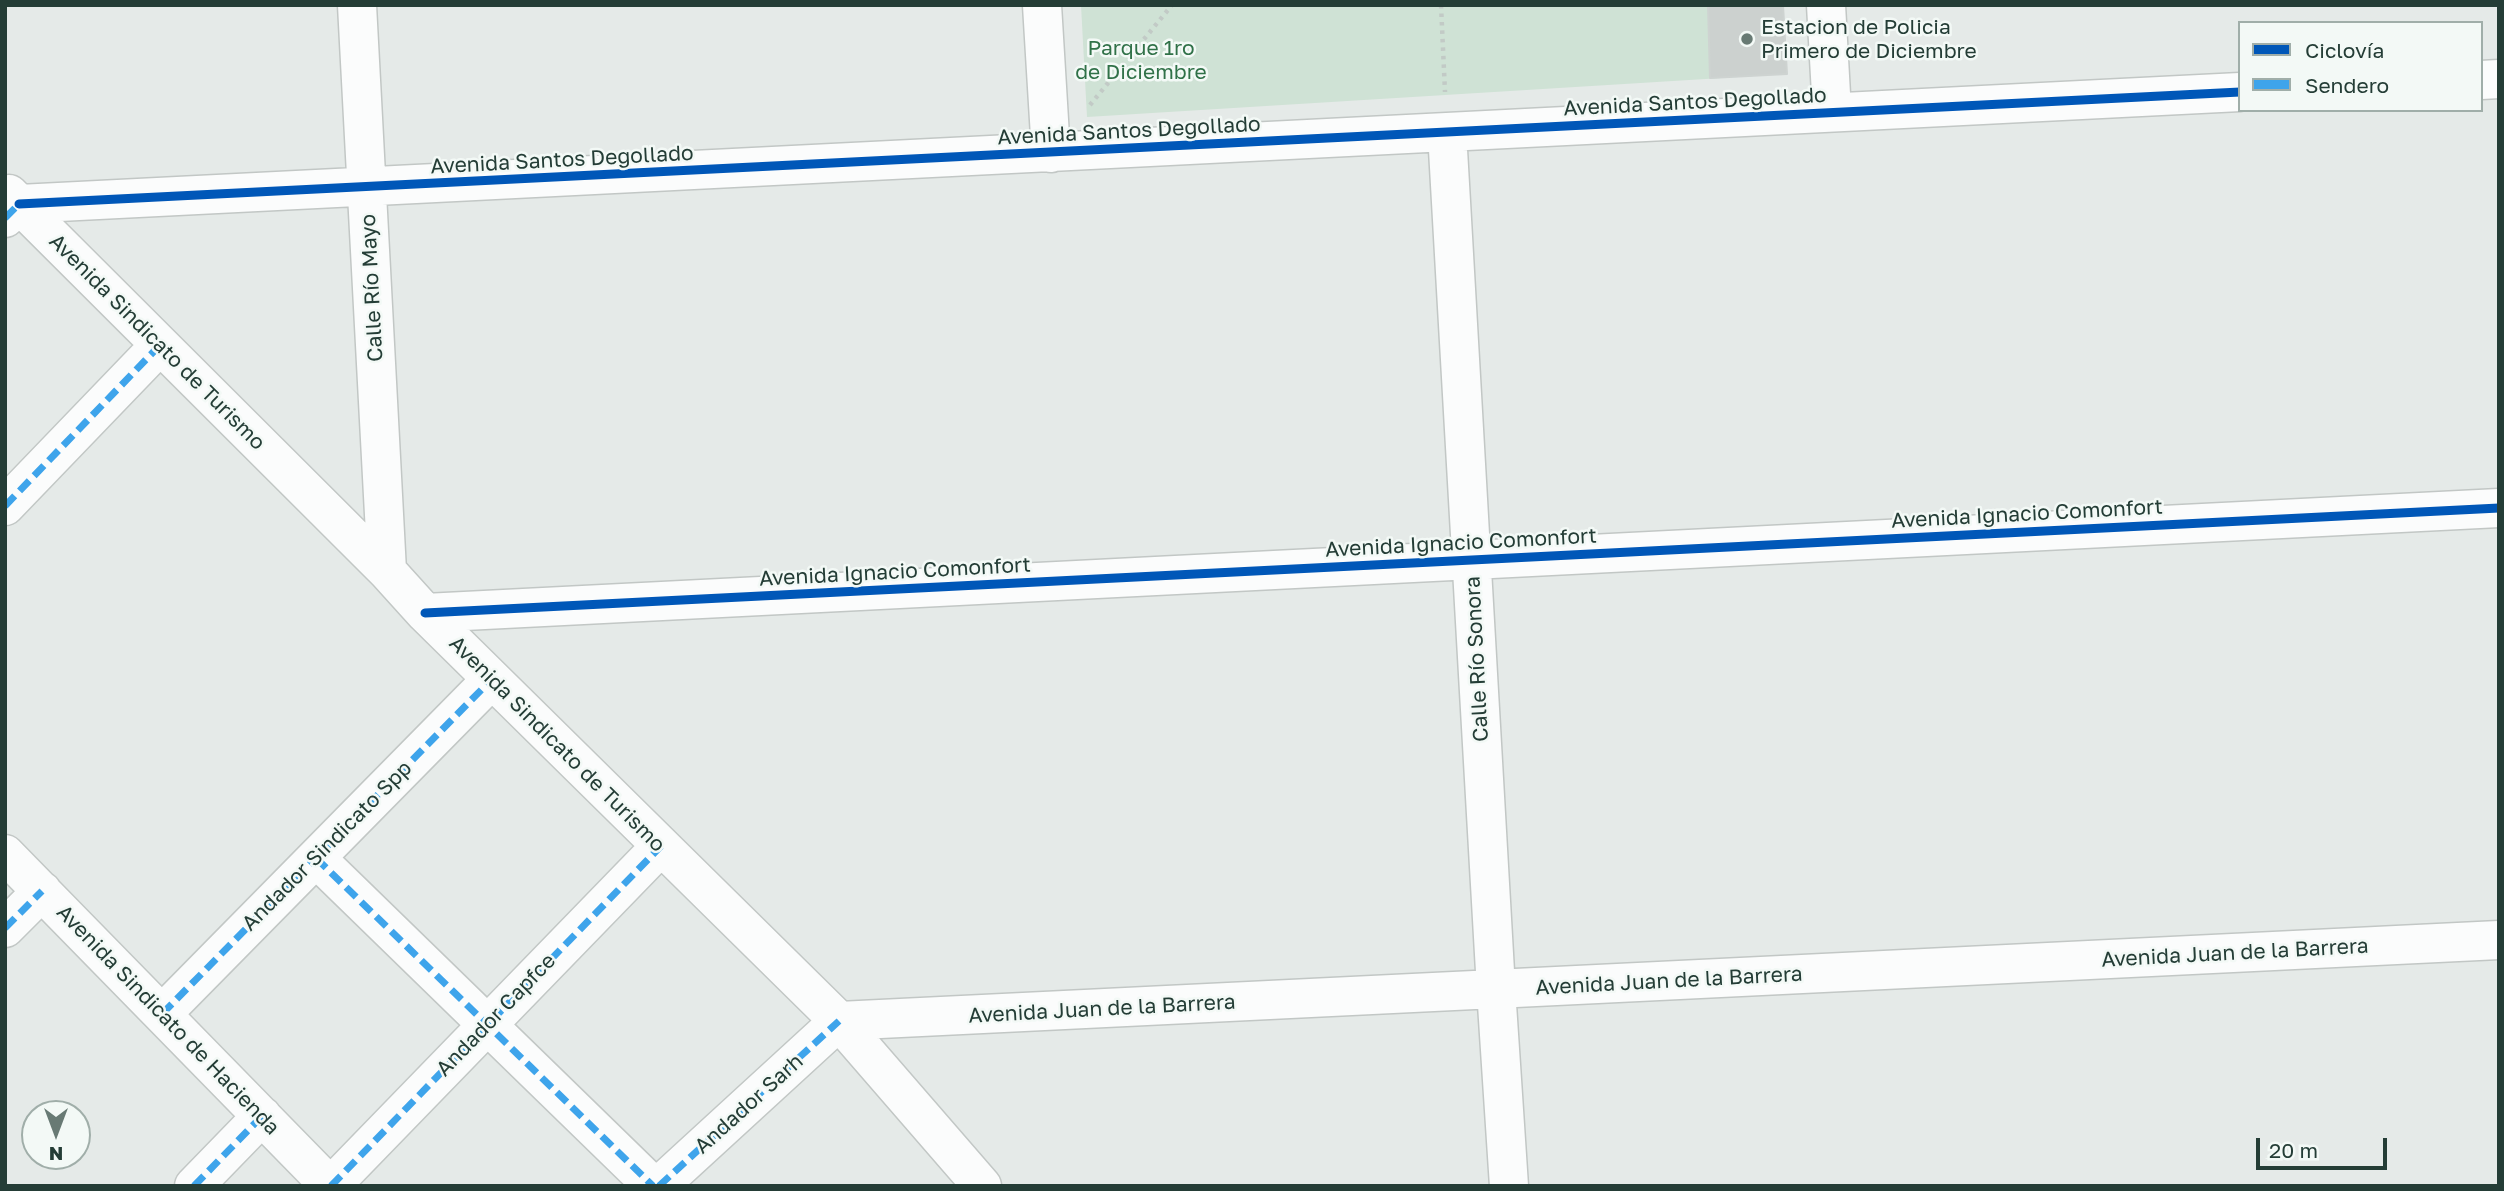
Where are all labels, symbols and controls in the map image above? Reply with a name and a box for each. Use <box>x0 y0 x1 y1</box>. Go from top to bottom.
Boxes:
place label: Estacion de Policia Primero de Diciembre <box>1761 14 1977 64</box>
legend <box>2238 21 2483 112</box>
marker: Estacion de Policia Primero de Diciembre <box>1739 31 1755 47</box>
park label: Parque 1ro de Diciembre <box>1075 35 1207 85</box>
text: Ciclovía <box>2305 37 2384 63</box>
text: Sendero <box>2305 72 2389 98</box>
street label: Avenida Santos Degollado <box>1563 83 1827 121</box>
street label: Avenida Santos Degollado <box>997 112 1261 150</box>
street label: Avenida Santos Degollado <box>430 141 694 179</box>
street label: Calle Río Mayo <box>356 213 388 363</box>
street label: Avenida Sindicato de Turismo <box>44 229 270 455</box>
street label: Avenida Ignacio Comonfort <box>1890 494 2164 534</box>
street label: Avenida Ignacio Comonfort <box>1324 523 1598 563</box>
street label: Avenida Ignacio Comonfort <box>758 552 1032 592</box>
street label: Calle Río Sonora <box>1460 575 1494 743</box>
street label: Avenida Sindicato de Turismo <box>444 631 670 857</box>
street label: Andador Sindicato Spp <box>237 756 417 936</box>
street label: Avenida Sindicato de Hacienda <box>51 900 285 1140</box>
street label: Avenida Juan de la Barrera <box>2101 933 2369 973</box>
street label: Andador Capfce <box>431 948 561 1082</box>
street label: Avenida Juan de la Barrera <box>1535 961 1803 1001</box>
street label: Avenida Juan de la Barrera <box>968 989 1236 1029</box>
street label: Andador Sarh <box>690 1049 808 1159</box>
north arrow <box>21 1100 91 1170</box>
scale bar <box>2259 1124 2390 1168</box>
text: 20 m <box>2269 1137 2318 1163</box>
text: N <box>49 1143 63 1166</box>

